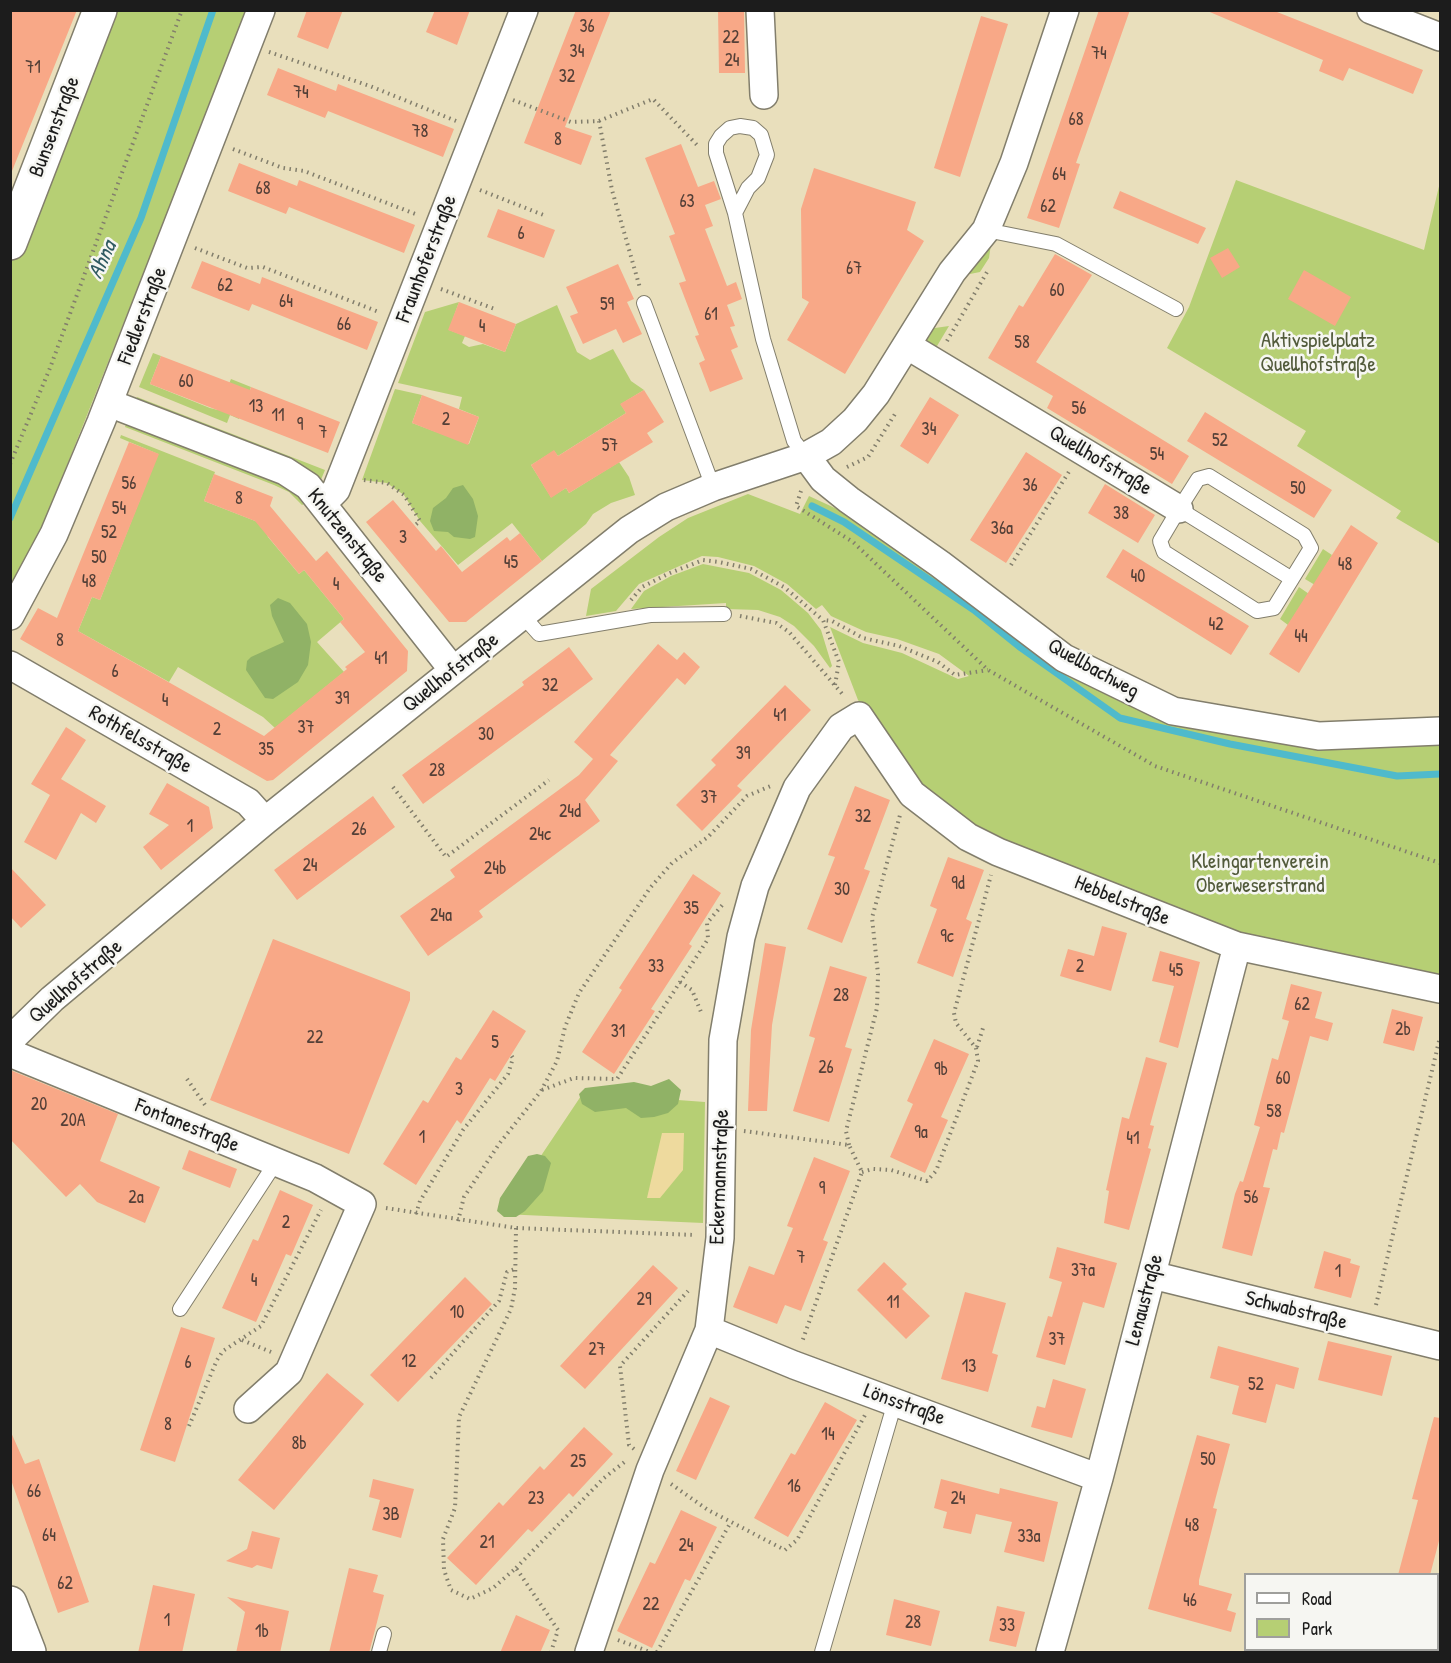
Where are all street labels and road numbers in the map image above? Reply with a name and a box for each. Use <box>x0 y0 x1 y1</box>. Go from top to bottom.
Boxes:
street label: Bunsenstraße <box>24 73 86 181</box>
street label: Fraunhoferstraße <box>391 192 463 326</box>
street label: Fiedlerstraße <box>113 264 173 368</box>
street label: Quellhofstraße <box>1044 420 1156 502</box>
street label: Knutzenstraße <box>301 484 393 588</box>
street label: Quellhofstraße <box>398 628 504 718</box>
street label: Quellbachweg <box>1043 634 1143 704</box>
street label: Rothfelsstraße <box>84 700 196 780</box>
street label: Hebbelstraße <box>1071 870 1173 932</box>
street label: Quellhofstraße <box>24 935 128 1029</box>
street label: Fontanestraße <box>131 1094 243 1158</box>
street label: Eckermannstraße <box>705 1109 735 1245</box>
street label: Lenaustraße <box>1121 1252 1169 1348</box>
street label: Schwabstraße <box>1242 1286 1350 1336</box>
street label: Lönsstraße <box>860 1379 948 1431</box>

